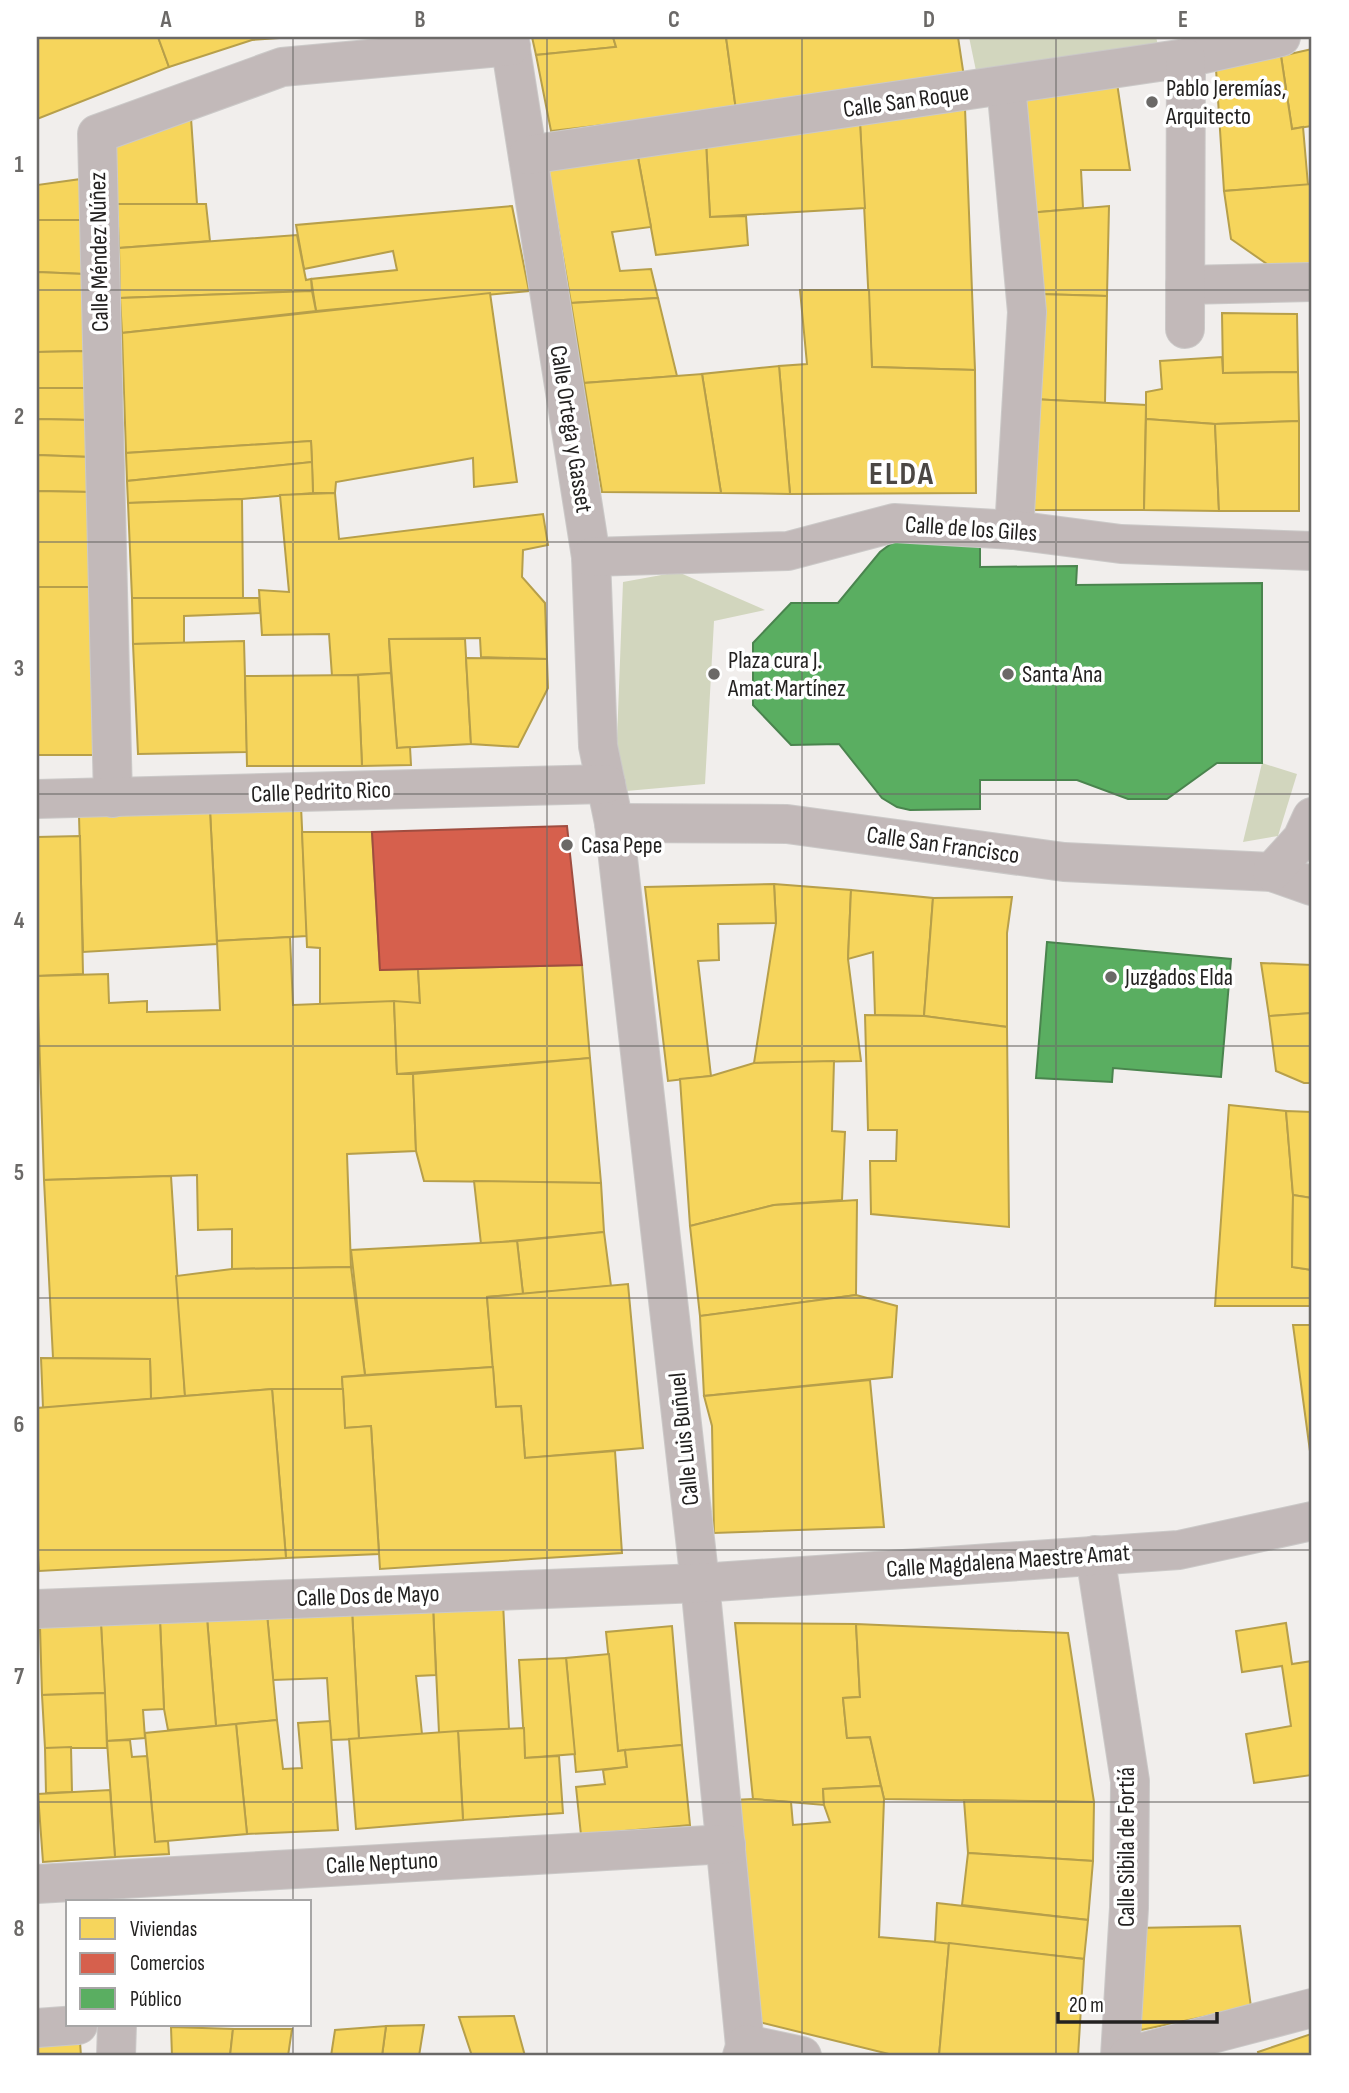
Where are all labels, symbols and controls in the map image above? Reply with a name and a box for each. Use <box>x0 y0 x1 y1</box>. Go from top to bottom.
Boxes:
text: A <box>160 6 173 34</box>
text: B <box>415 6 426 34</box>
text: C <box>668 6 680 34</box>
text: D <box>923 6 935 34</box>
text: E <box>1178 6 1188 34</box>
place label: Pablo Jeremías, Arquitecto <box>1165 74 1286 131</box>
street label: Calle San Roque <box>841 78 971 124</box>
marker: Pablo Jeremías, Arquitecto <box>1144 94 1160 110</box>
text: 1 <box>14 151 24 179</box>
street label: Calle Méndez Núñez <box>83 171 115 332</box>
street label: Calle Ortega y Gasset <box>543 343 599 515</box>
text: 2 <box>14 403 24 431</box>
district label: ELDA <box>869 455 935 494</box>
street label: Calle de los Giles <box>904 510 1038 548</box>
place label: Plaza cura J. Amat Martínez <box>727 646 846 703</box>
text: 3 <box>14 655 24 683</box>
place label: Santa Ana <box>1022 660 1102 689</box>
marker: Plaza cura J. Amat Martínez <box>706 666 722 682</box>
marker: Santa Ana <box>1000 666 1016 682</box>
street label: Calle Pedrito Rico <box>251 775 391 809</box>
street label: Calle San Francisco <box>865 820 1021 870</box>
place label: Casa Pepe <box>581 831 662 860</box>
marker: Casa Pepe <box>559 837 575 853</box>
text: 4 <box>14 907 25 935</box>
place label: Juzgados Elda <box>1124 963 1233 992</box>
marker: Juzgados Elda <box>1103 969 1119 985</box>
text: 5 <box>14 1159 24 1187</box>
street label: Calle Luis Buñuel <box>663 1371 705 1507</box>
text: 6 <box>14 1411 24 1439</box>
street label: Calle Magdalena Maestre Amat <box>885 1538 1131 1584</box>
street label: Calle Dos de Mayo <box>296 1579 440 1613</box>
text: 7 <box>14 1663 24 1691</box>
street label: Calle Sibila de Fortiá <box>1112 1767 1141 1927</box>
street label: Calle Neptuno <box>325 1846 439 1880</box>
legend <box>66 1900 312 2026</box>
text: 8 <box>14 1915 25 1943</box>
text: Viviendas <box>130 1917 197 1942</box>
text: Comercios <box>130 1951 205 1976</box>
scale bar <box>1058 1981 1218 2025</box>
text: Público <box>130 1987 182 2012</box>
text: 20 m <box>1069 1993 1104 2018</box>

